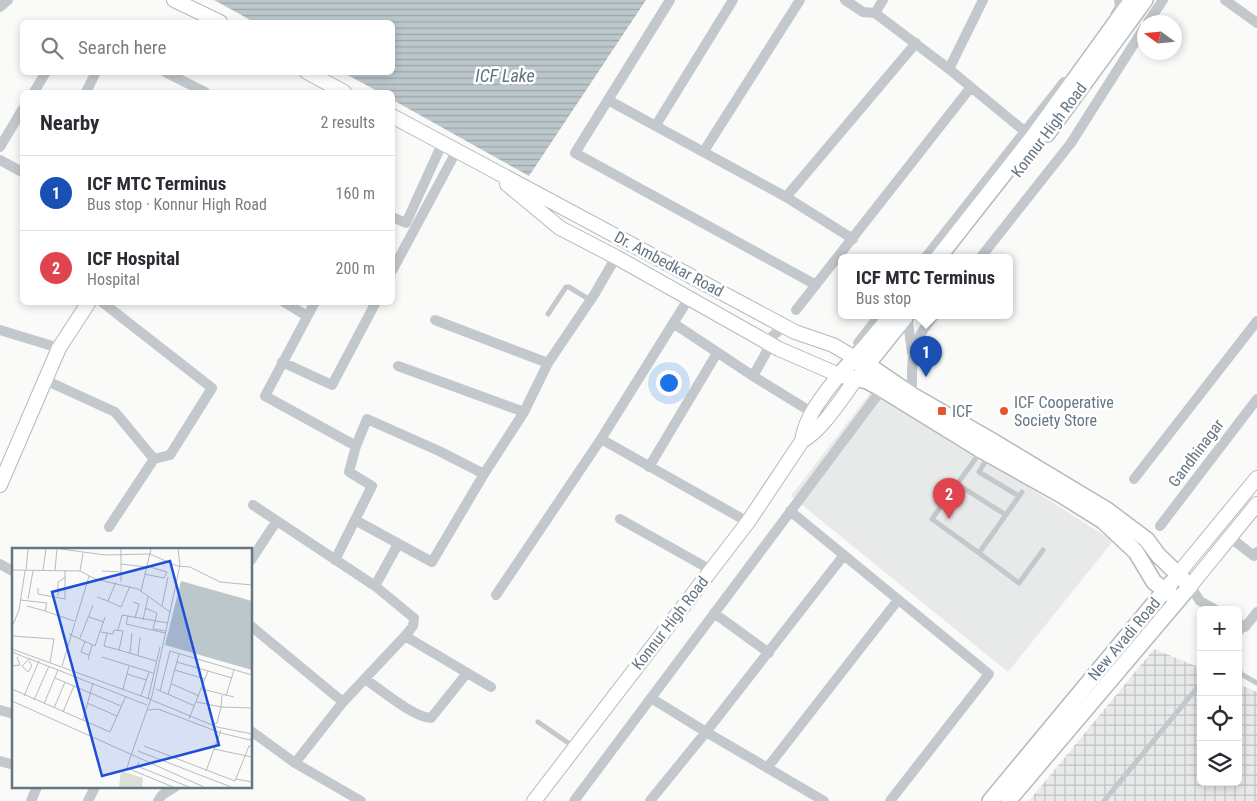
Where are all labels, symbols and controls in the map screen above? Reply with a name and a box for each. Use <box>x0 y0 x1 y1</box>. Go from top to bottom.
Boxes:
north arrow <box>1137 15 1182 60</box>
search box <box>20 20 395 75</box>
icon: search <box>38 34 66 62</box>
text: Search here <box>78 36 166 59</box>
water label: ICF Lake <box>475 65 535 86</box>
street label: Konnur High Road <box>1007 79 1091 181</box>
text: Nearby <box>40 111 99 135</box>
text: 2 results <box>320 113 375 132</box>
text: ICF MTC Terminus <box>87 172 226 195</box>
text: 1 <box>52 184 60 203</box>
text: 160 m <box>336 184 375 203</box>
text: Bus stop · Konnur High Road <box>87 195 267 214</box>
street label: Dr. Ambedkar Road <box>611 227 727 301</box>
text: ICF Hospital <box>87 247 180 270</box>
popup <box>838 254 1013 319</box>
text: 2 <box>52 259 60 278</box>
text: 200 m <box>336 259 375 278</box>
text: ICF MTC Terminus <box>856 266 995 289</box>
text: Hospital <box>87 270 140 289</box>
text: Bus stop <box>856 289 911 308</box>
pin: 1 <box>910 336 942 377</box>
your location <box>656 370 682 396</box>
place label: ICF Cooperative Society Store <box>1014 393 1114 430</box>
place label: ICF <box>952 402 973 421</box>
marker: ICF <box>936 405 948 417</box>
marker: ICF Cooperative Society Store <box>998 405 1010 417</box>
street label: Gandhinagar <box>1164 415 1228 491</box>
pin: 2 <box>933 478 965 519</box>
inset map <box>12 548 252 788</box>
street label: Konnur High Road <box>628 572 712 674</box>
street label: New Avadi Road <box>1084 594 1164 684</box>
map controls <box>1197 606 1242 786</box>
button: + <box>1197 606 1242 651</box>
button: − <box>1197 651 1242 696</box>
button: locate <box>1197 696 1242 741</box>
button: layers <box>1197 741 1242 786</box>

